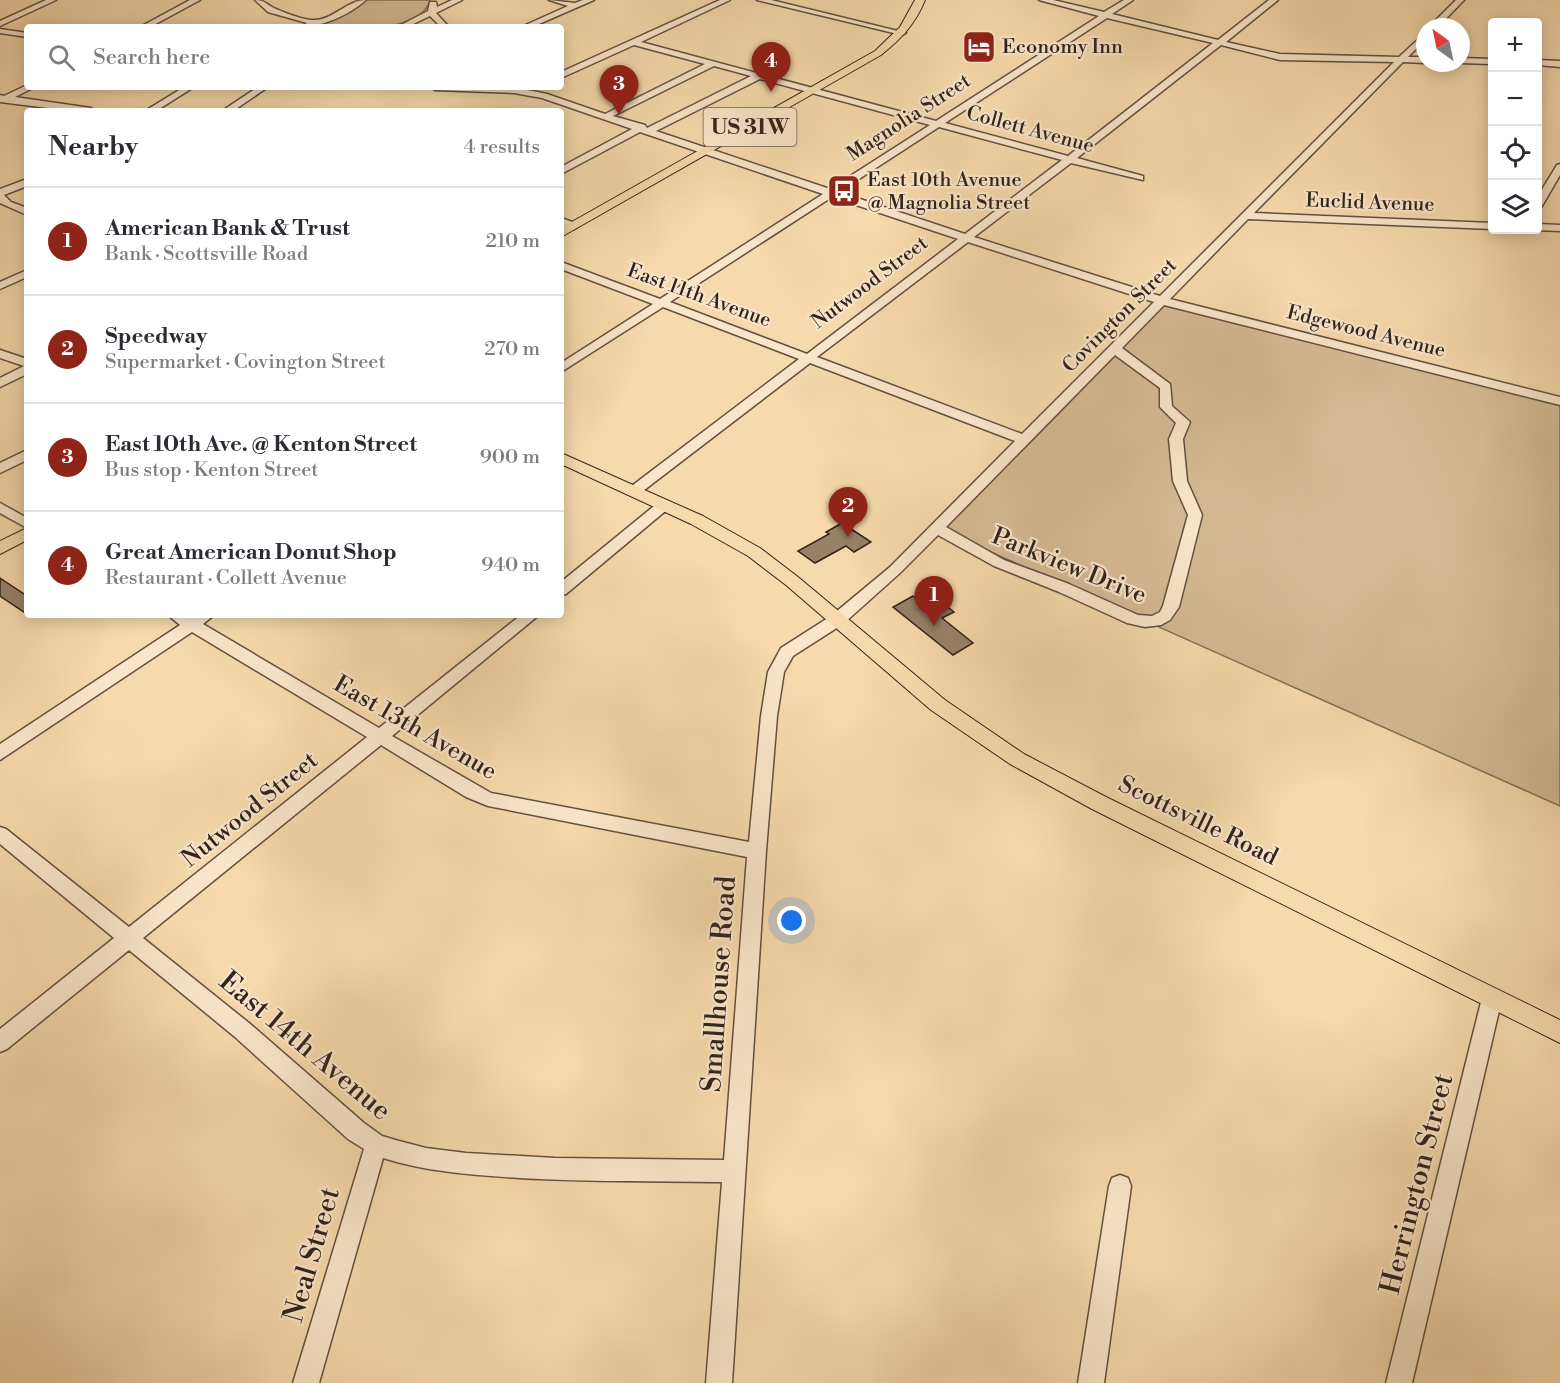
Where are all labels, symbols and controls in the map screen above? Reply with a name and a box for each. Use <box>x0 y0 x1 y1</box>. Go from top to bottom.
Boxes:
north arrow <box>1416 18 1470 72</box>
map controls <box>1488 18 1542 234</box>
button: + <box>1488 18 1542 72</box>
search box <box>24 24 564 90</box>
hotel icon: Economy Inn <box>961 29 997 65</box>
place label: Economy Inn <box>1002 35 1123 60</box>
icon: search <box>45 41 78 74</box>
pin: 4 <box>752 42 790 92</box>
text: Search here <box>93 44 210 71</box>
pin: 3 <box>600 66 638 115</box>
street label: Magnolia Street <box>842 69 976 167</box>
button: − <box>1488 72 1542 126</box>
street label: Collett Avenue <box>963 101 1097 159</box>
road number: US 31W <box>704 108 796 146</box>
button: locate <box>1488 126 1542 180</box>
text: Nearby <box>48 131 138 163</box>
text: 4 results <box>463 135 540 160</box>
place label: East 10th Avenue @ Magnolia Street <box>867 168 1030 216</box>
bus stop icon: East 10th Avenue @ Magnolia Street <box>826 173 862 209</box>
button: layers <box>1488 180 1542 234</box>
street label: Euclid Avenue <box>1305 188 1435 218</box>
text: American Bank & Trust <box>105 215 350 242</box>
text: 1 <box>63 229 72 254</box>
text: 210 m <box>485 229 540 254</box>
street label: Nutwood Street <box>807 231 933 335</box>
text: Bank · Scottsville Road <box>105 242 308 267</box>
street label: Covington Street <box>1057 253 1183 379</box>
street label: East 11th Avenue <box>624 258 774 334</box>
street label: Edgewood Avenue <box>1284 300 1448 364</box>
text: Speedway <box>105 323 207 350</box>
text: 2 <box>61 337 74 362</box>
text: 270 m <box>484 337 540 362</box>
text: Supermarket · Covington Street <box>105 350 386 375</box>
text: East 10th Ave. @ Kenton Street <box>105 431 417 458</box>
text: 3 <box>61 445 74 470</box>
text: 900 m <box>480 445 540 470</box>
text: Bus stop · Kenton Street <box>105 458 318 483</box>
pin: 2 <box>828 488 868 537</box>
street label: Parkview Drive <box>987 521 1151 611</box>
text: Great American Donut Shop <box>105 539 397 566</box>
text: 4 <box>61 553 74 578</box>
text: 940 m <box>481 553 540 578</box>
text: Restaurant · Collett Avenue <box>105 566 347 591</box>
pin: 1 <box>914 576 954 626</box>
street label: East 13th Avenue <box>328 669 502 787</box>
street label: Nutwood Street <box>176 746 325 874</box>
street label: Scottsville Road <box>1113 769 1283 873</box>
street label: Smallhouse Road <box>694 875 744 1093</box>
your location <box>777 906 806 935</box>
street label: East 14th Avenue <box>212 964 398 1128</box>
street label: Herrington Street <box>1373 1070 1461 1298</box>
street label: Neal Street <box>276 1183 348 1327</box>

